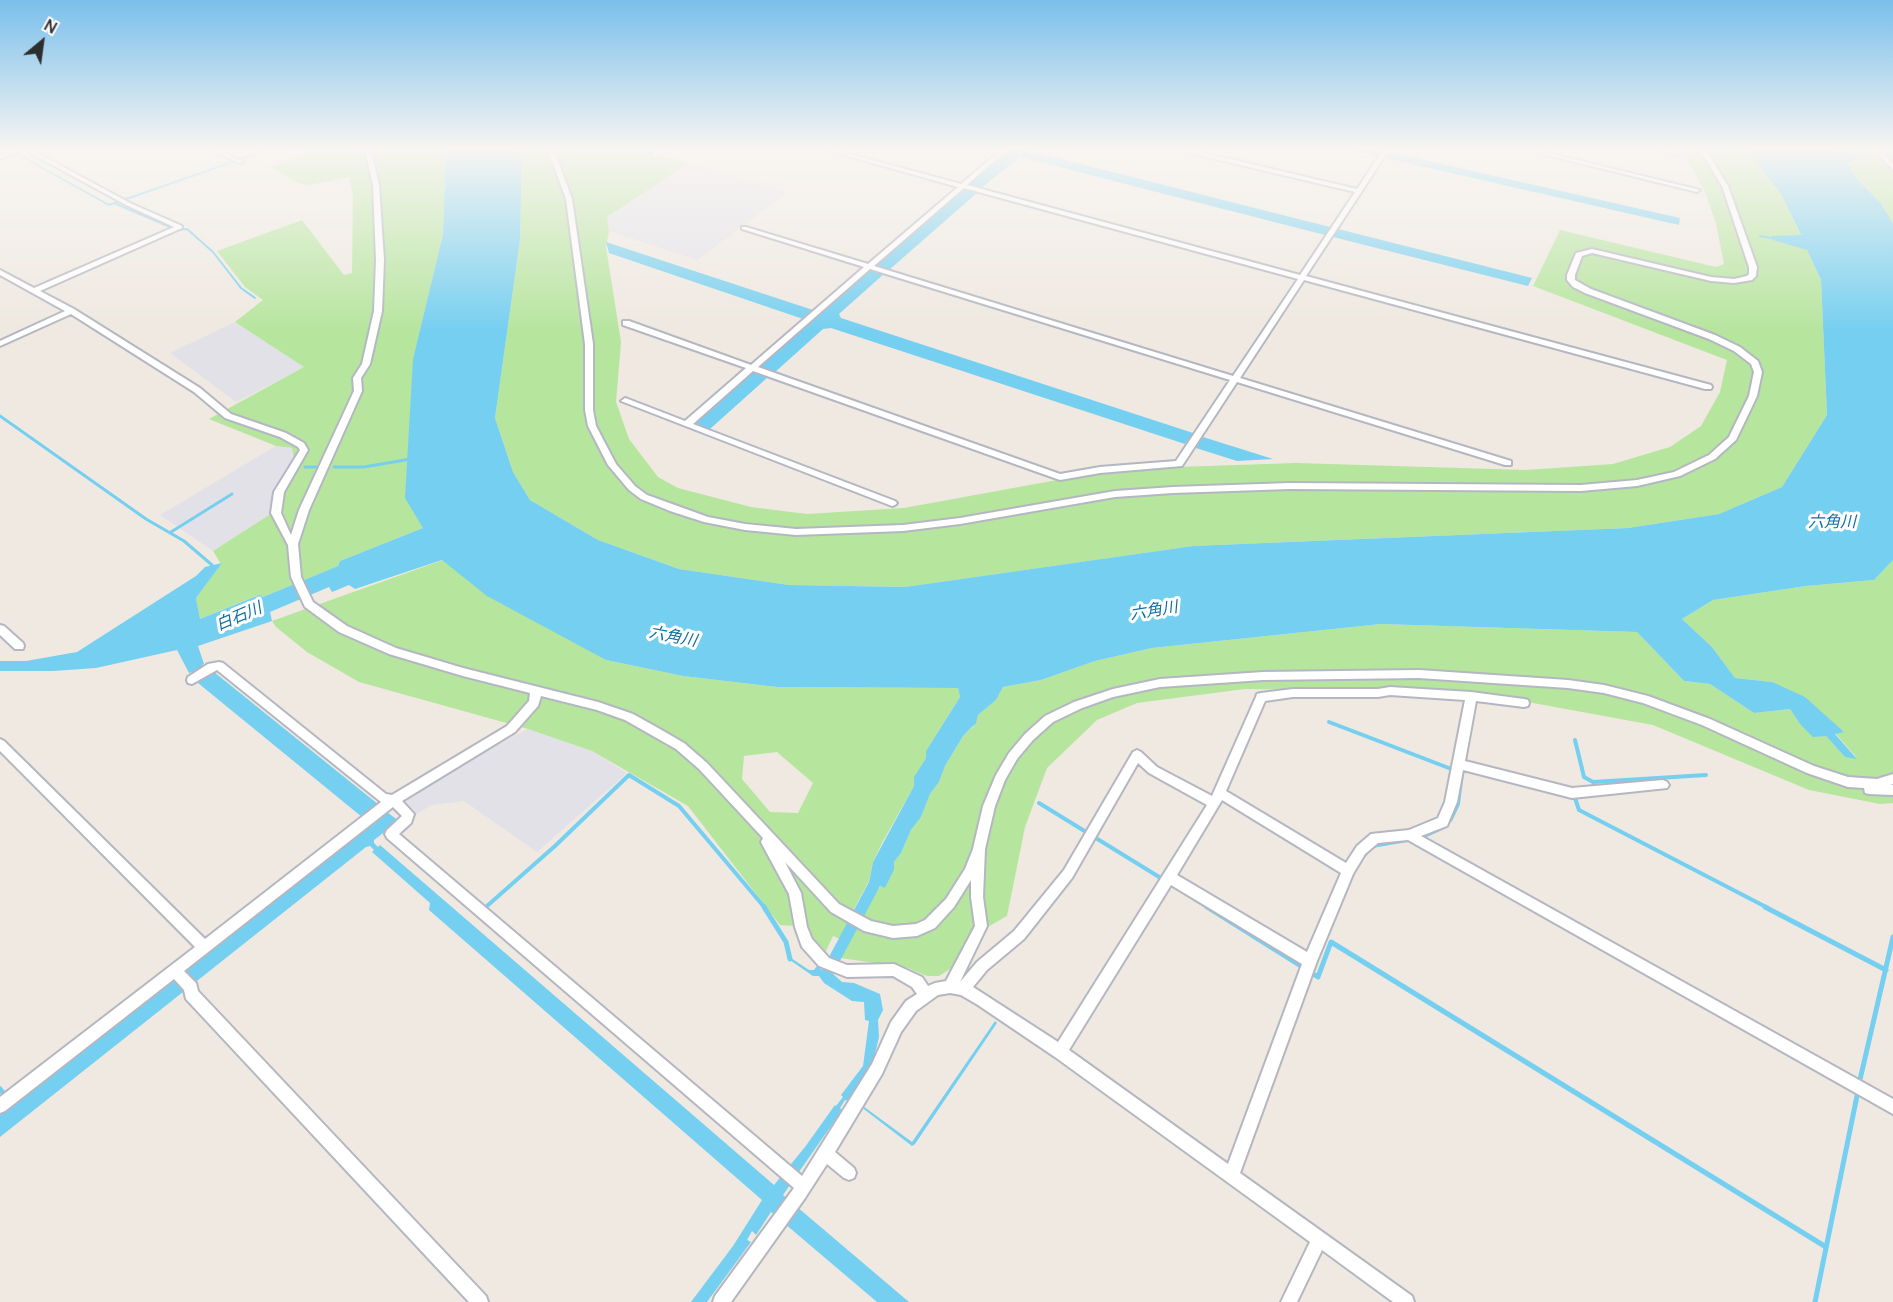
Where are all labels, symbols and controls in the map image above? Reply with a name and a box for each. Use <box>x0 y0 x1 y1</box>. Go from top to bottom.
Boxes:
north arrow <box>12 12 72 72</box>
text: N <box>40 14 61 39</box>
water label: 六角川 <box>1808 513 1856 533</box>
water label: 六角川 <box>1129 598 1179 624</box>
water label: 白石川 <box>213 599 265 635</box>
water label: 六角川 <box>648 623 698 651</box>

